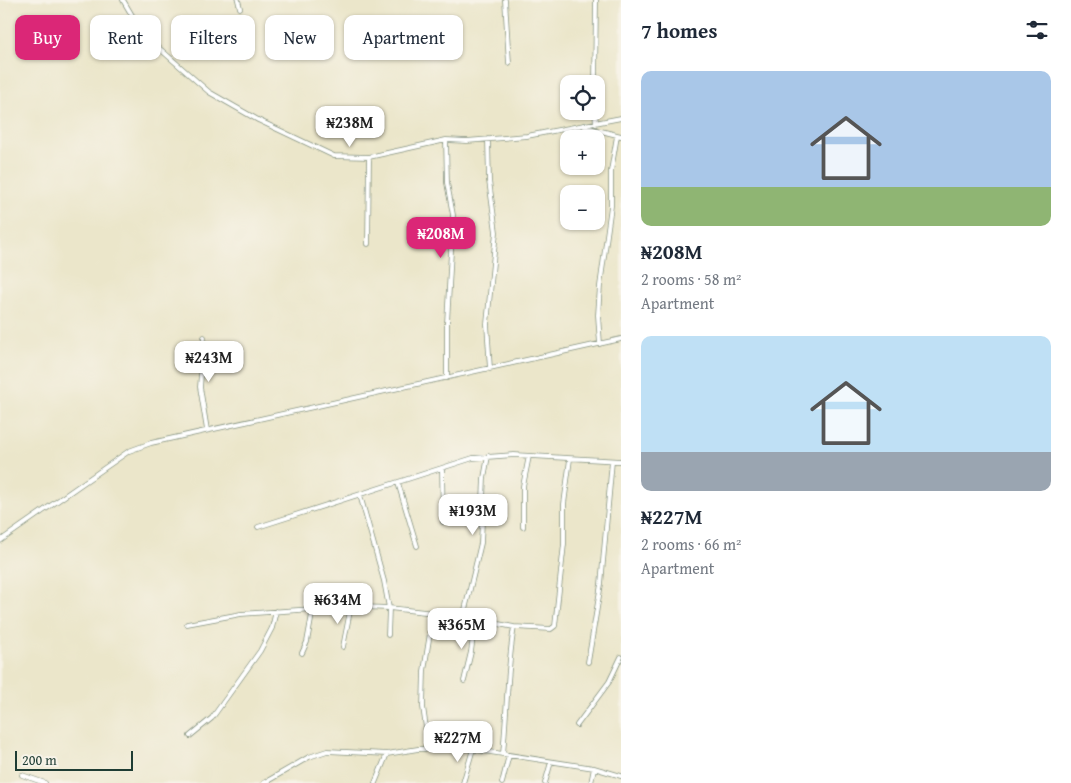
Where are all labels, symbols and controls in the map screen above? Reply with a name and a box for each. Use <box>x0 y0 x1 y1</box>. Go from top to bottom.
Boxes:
chip: Buy <box>15 15 80 60</box>
chip: Rent <box>90 15 161 60</box>
chip: Filters <box>171 15 255 60</box>
chip: New <box>265 15 334 60</box>
chip: Apartment <box>344 15 463 60</box>
text: 7 homes <box>641 15 717 46</box>
icon: filters <box>1023 16 1051 44</box>
map controls <box>560 75 605 230</box>
button: locate <box>560 75 605 120</box>
icon: home <box>801 103 891 193</box>
pin: ₦238M <box>315 106 385 148</box>
text: ₦238M <box>327 110 373 134</box>
button: + <box>560 130 605 175</box>
button: − <box>560 185 605 230</box>
pin: ₦208M <box>406 216 476 259</box>
text: ₦208M <box>418 221 464 245</box>
text: ₦208M <box>641 236 703 267</box>
text: 2 rooms · 58 m² <box>641 267 741 291</box>
text: Apartment <box>641 291 714 315</box>
pin: ₦243M <box>174 340 244 383</box>
text: ₦243M <box>186 345 232 369</box>
icon: home <box>801 368 891 458</box>
pin: ₦193M <box>438 494 508 536</box>
text: ₦193M <box>450 498 496 522</box>
text: ₦227M <box>641 501 703 532</box>
text: 2 rooms · 66 m² <box>641 532 741 556</box>
text: Apartment <box>641 556 714 580</box>
pin: ₦634M <box>303 582 373 625</box>
text: ₦634M <box>315 587 361 611</box>
pin: ₦365M <box>427 608 497 650</box>
text: ₦365M <box>439 612 485 636</box>
pin: ₦227M <box>423 720 493 763</box>
text: ₦227M <box>435 725 481 749</box>
scale bar <box>15 748 132 771</box>
text: 200 m <box>22 750 57 770</box>

